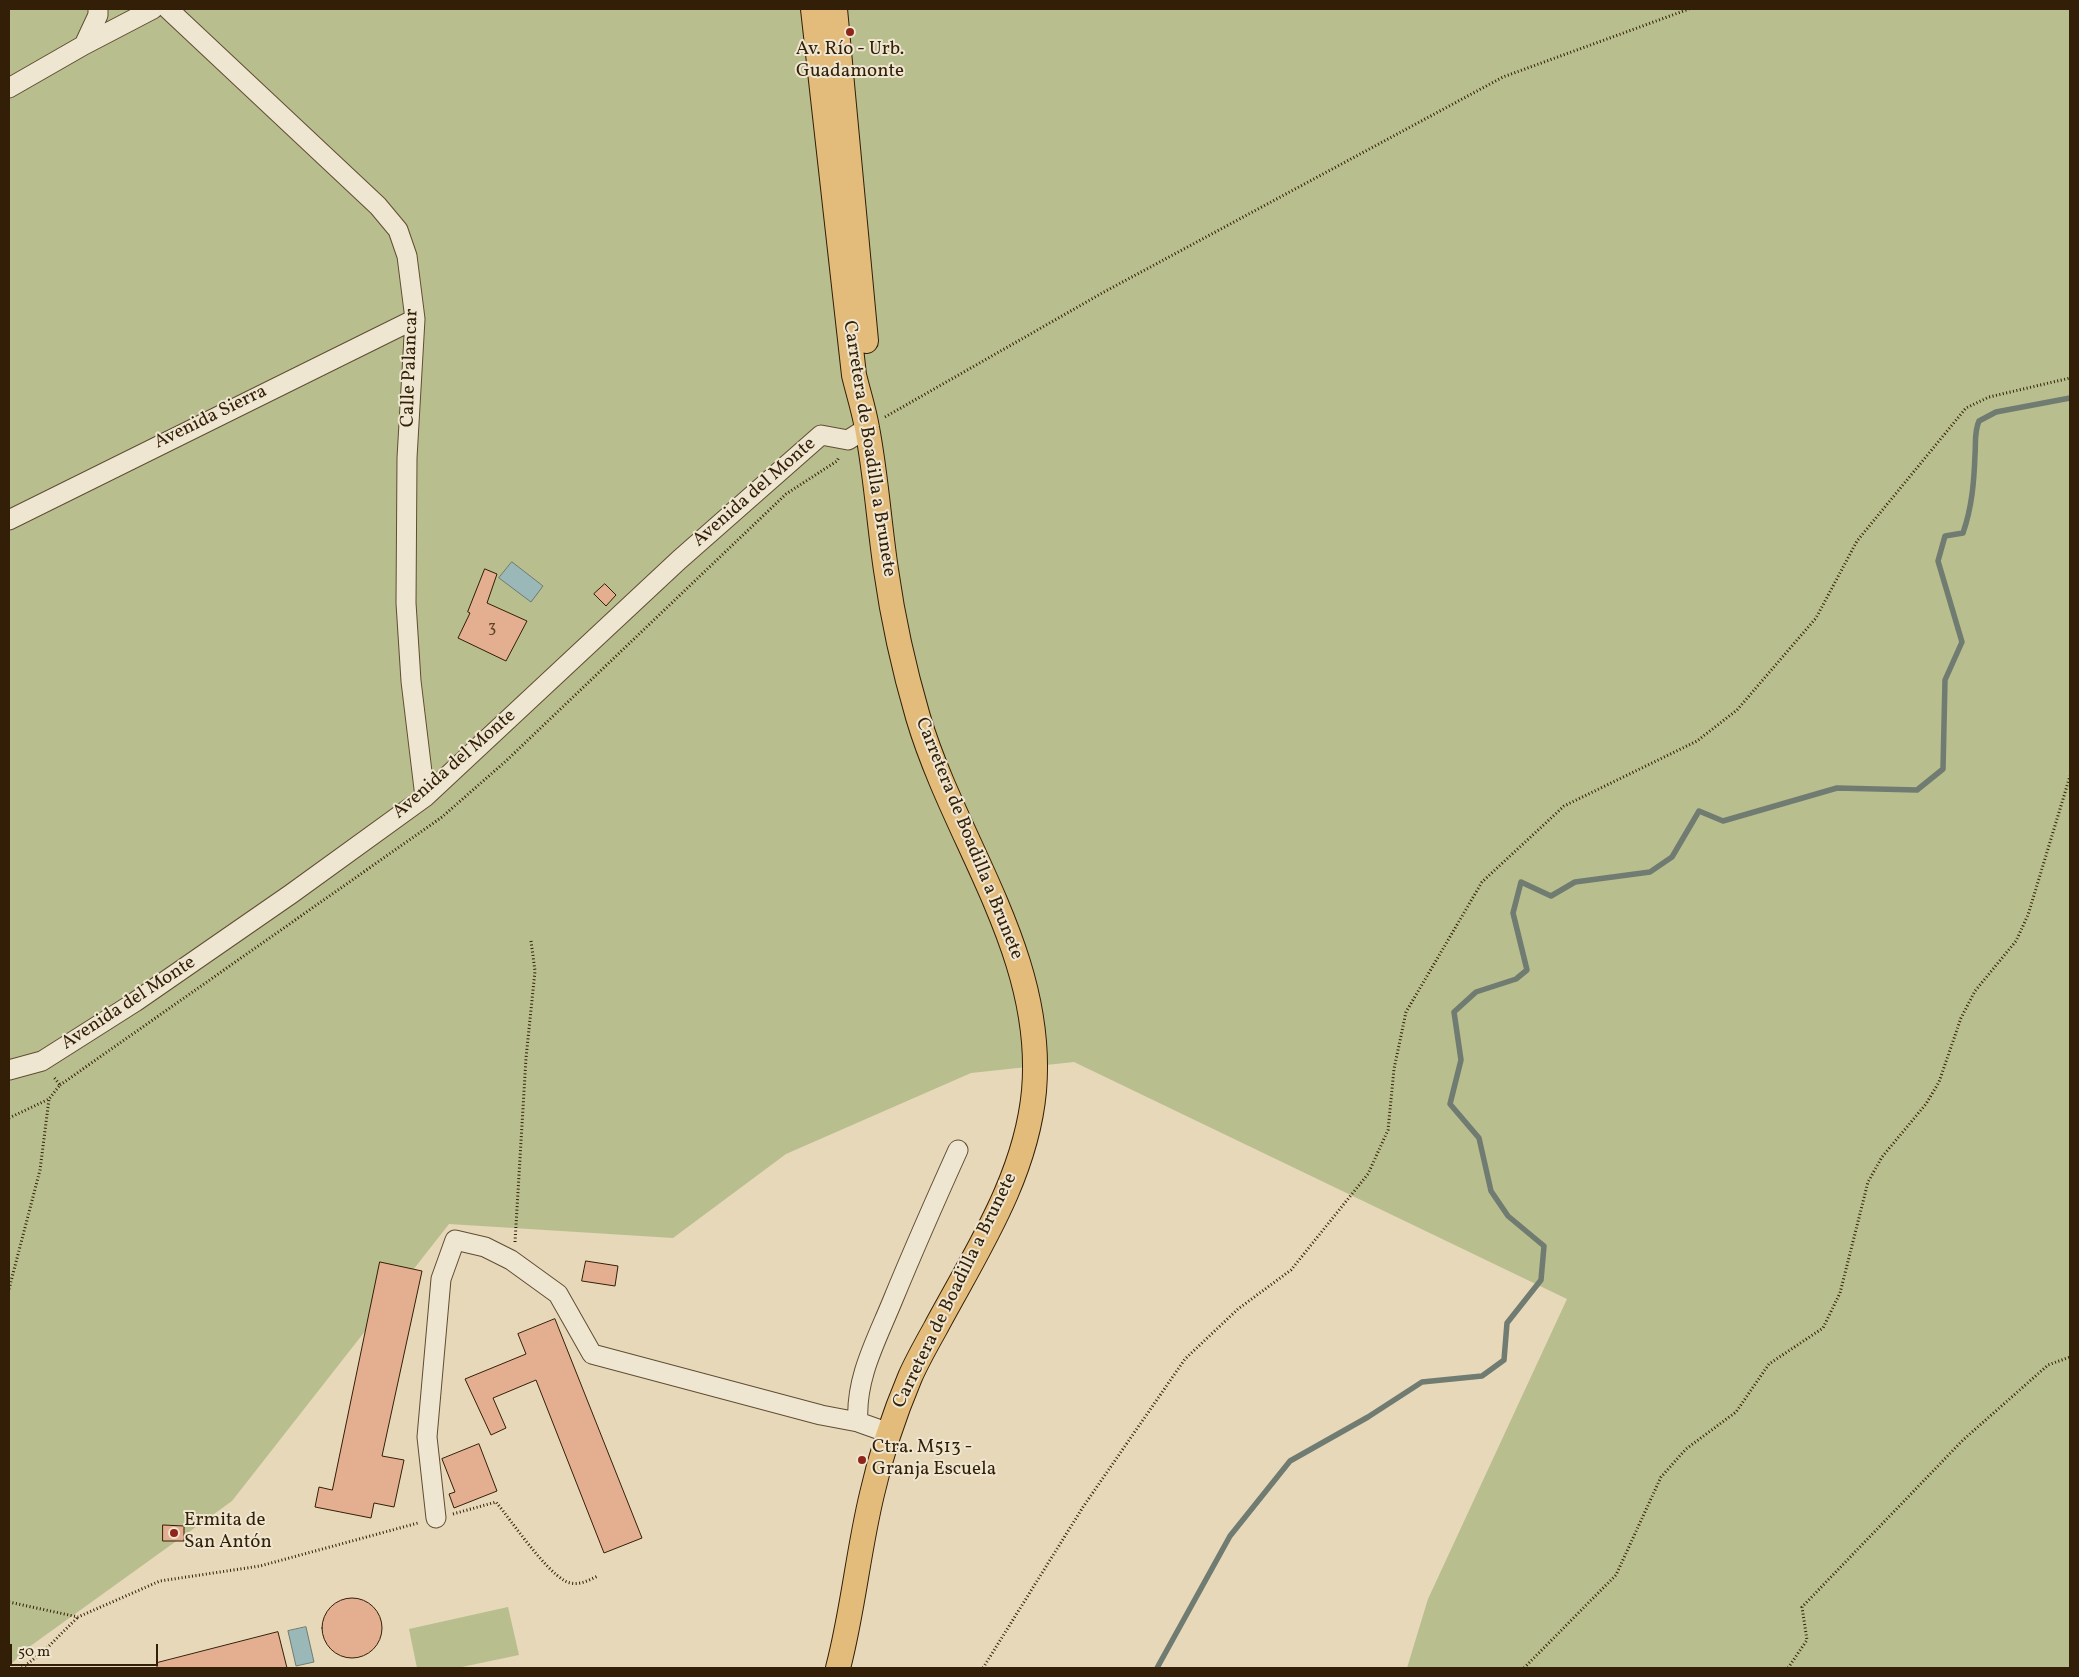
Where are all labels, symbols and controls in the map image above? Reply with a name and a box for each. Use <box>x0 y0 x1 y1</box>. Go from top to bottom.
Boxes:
marker: Av. Río - Urb. Guadamonte <box>844 26 856 38</box>
place label: Av. Río - Urb. Guadamonte <box>796 40 904 84</box>
street label: Calle Palancar <box>398 308 424 428</box>
street label: Carretera de Boadilla a Brunete <box>836 319 900 579</box>
street label: Avenida Sierra <box>151 381 271 455</box>
street label: Avenida del Monte <box>689 433 821 553</box>
house number: 3 <box>488 619 496 639</box>
street label: Avenida del Monte <box>389 705 521 825</box>
street label: Carretera de Boadilla a Brunete <box>909 715 1027 963</box>
street label: Avenida del Monte <box>58 952 200 1056</box>
street label: Carretera de Boadilla a Brunete <box>889 1170 1023 1412</box>
place label: Ctra. M513 - Granja Escuela <box>872 1438 996 1482</box>
marker: Ctra. M513 - Granja Escuela <box>856 1454 868 1466</box>
place label: Ermita de San Antón <box>184 1511 272 1555</box>
marker: Ermita de San Antón <box>168 1527 180 1539</box>
scale bar <box>12 1634 160 1666</box>
text: 50 m <box>18 1642 50 1663</box>

